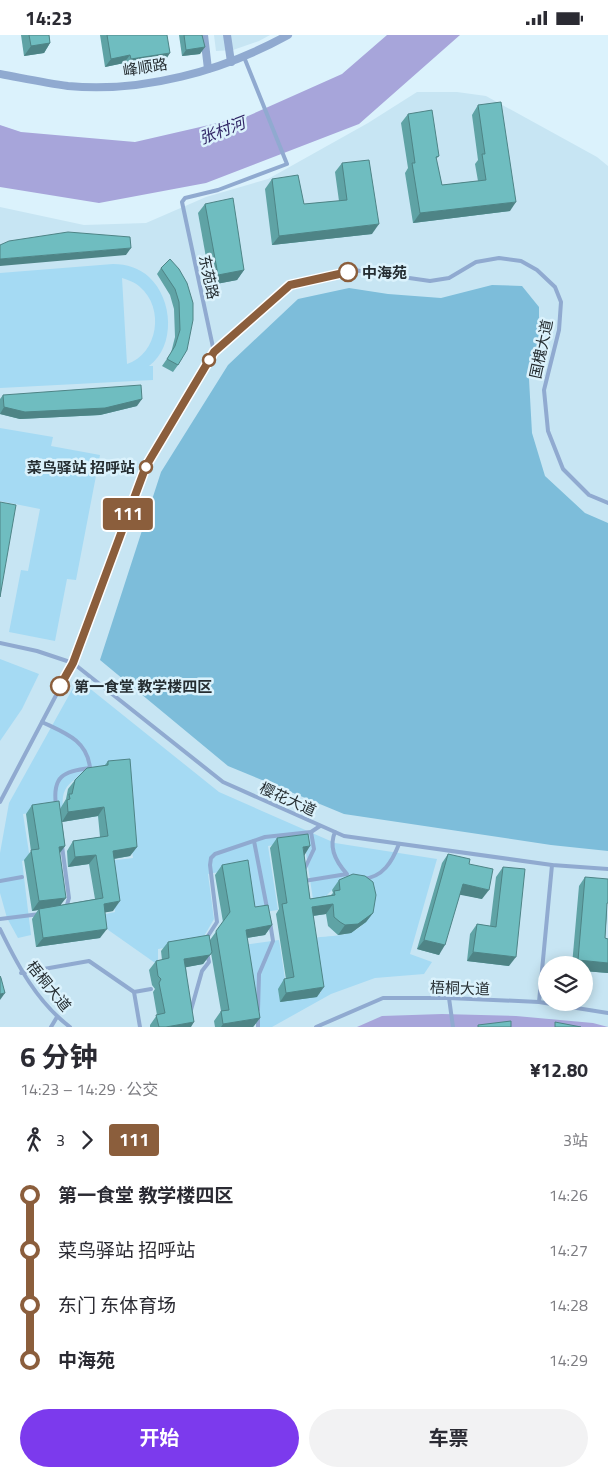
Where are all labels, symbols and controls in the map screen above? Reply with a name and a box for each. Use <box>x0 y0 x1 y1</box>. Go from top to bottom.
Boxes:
text: 14:23 <box>25 3 72 32</box>
street label: 峰顺路 <box>121 52 169 82</box>
water label: 张村河 <box>195 109 251 150</box>
street label: 东苑路 <box>193 253 225 301</box>
place label: 中海苑 <box>362 261 407 284</box>
marker: 中海苑 <box>338 262 358 282</box>
street label: 国槐大道 <box>524 317 558 381</box>
unlabelled marker <box>202 353 216 367</box>
place label: 菜鸟驿站 招呼站 <box>27 456 135 479</box>
marker: 菜鸟驿站 招呼站 <box>139 460 153 474</box>
line badge: 111 <box>99 498 157 530</box>
text: 111 <box>113 500 143 527</box>
place label: 第一食堂 教学楼四区 <box>74 675 212 698</box>
marker: 第一食堂 教学楼四区 <box>50 676 70 696</box>
street label: 樱花大道 <box>256 776 320 822</box>
street label: 梧桐大道 <box>21 955 77 1017</box>
map controls <box>538 956 593 1011</box>
button: layers <box>538 956 593 1011</box>
street label: 梧桐大道 <box>430 975 490 1001</box>
text: 6 分钟 <box>20 1035 98 1078</box>
text: ¥12.80 <box>530 1055 588 1084</box>
text: 14:23 – 14:29 · 公交 <box>20 1077 158 1101</box>
icon: walk <box>20 1126 48 1154</box>
icon: forward <box>73 1126 101 1154</box>
text: 111 <box>119 1126 149 1153</box>
text: 3 <box>56 1128 65 1152</box>
text: 3站 <box>563 1128 588 1152</box>
text: 第一食堂 教学楼四区 <box>58 1180 233 1209</box>
text: 14:26 <box>549 1183 588 1207</box>
text: 菜鸟驿站 招呼站 <box>58 1235 195 1264</box>
text: 14:27 <box>549 1238 588 1262</box>
text: 东门 东体育场 <box>58 1290 176 1319</box>
text: 14:28 <box>549 1293 588 1317</box>
text: 中海苑 <box>58 1345 115 1374</box>
text: 14:29 <box>549 1348 588 1372</box>
button: 开始 <box>20 1409 299 1467</box>
button: 车票 <box>309 1409 588 1467</box>

